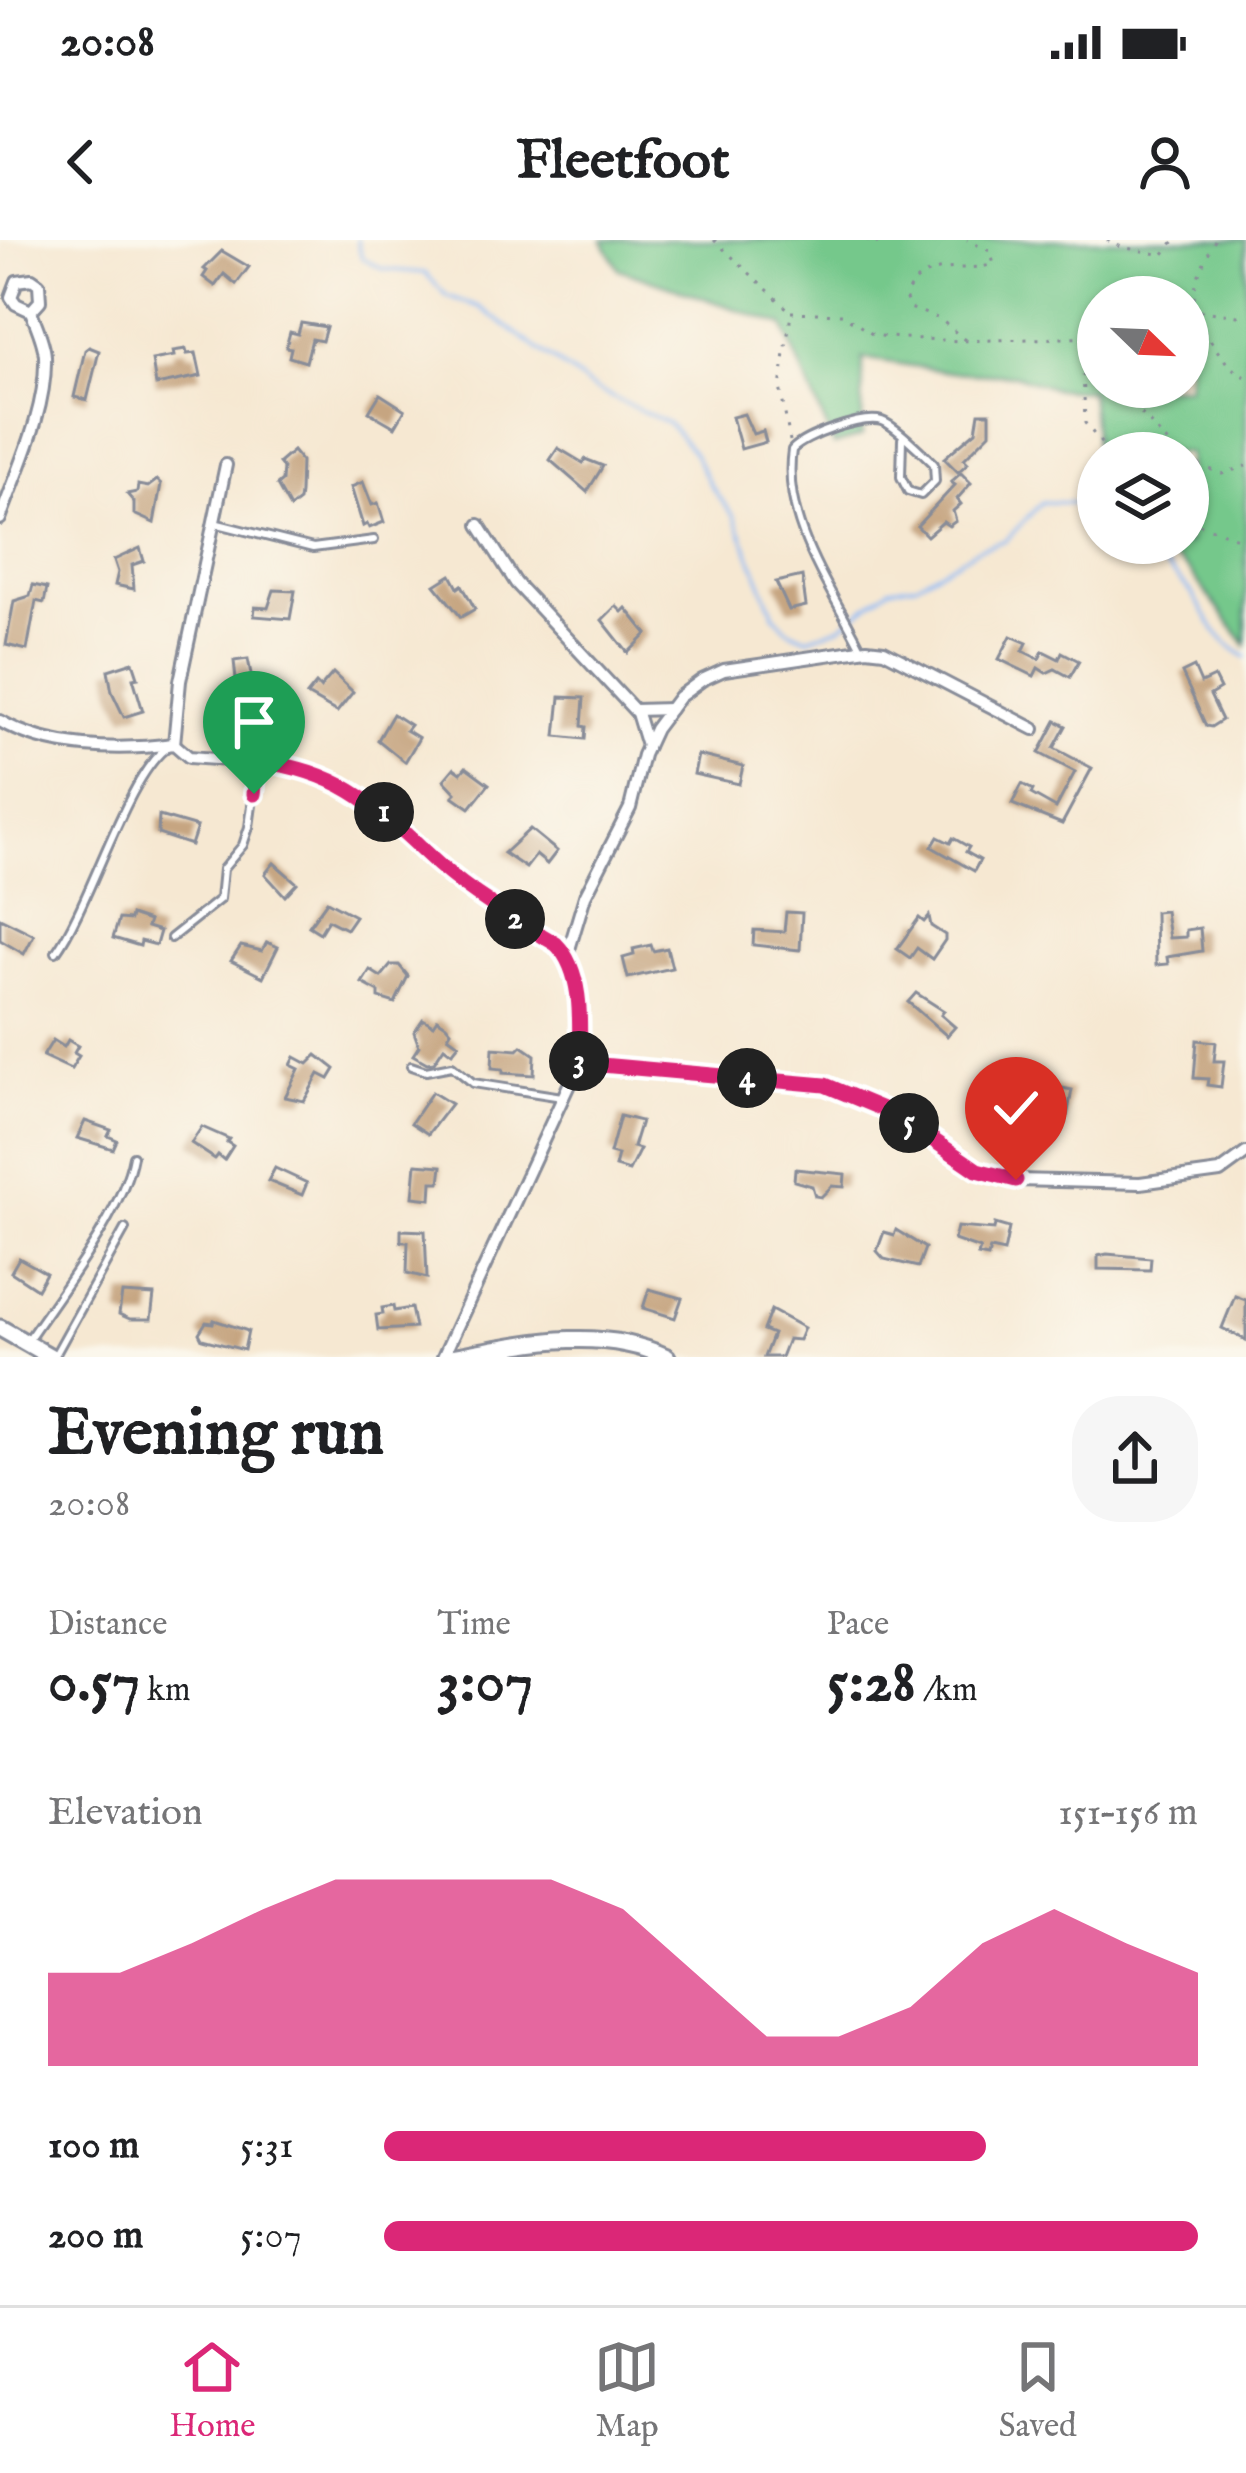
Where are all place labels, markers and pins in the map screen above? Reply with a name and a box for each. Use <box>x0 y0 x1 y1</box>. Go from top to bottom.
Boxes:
pin <box>203 671 305 794</box>
pin: 1 <box>354 782 414 842</box>
pin: 2 <box>485 889 545 949</box>
pin: 3 <box>549 1031 609 1091</box>
pin: 4 <box>717 1048 777 1108</box>
pin <box>965 1057 1067 1180</box>
pin: 5 <box>879 1093 939 1153</box>

